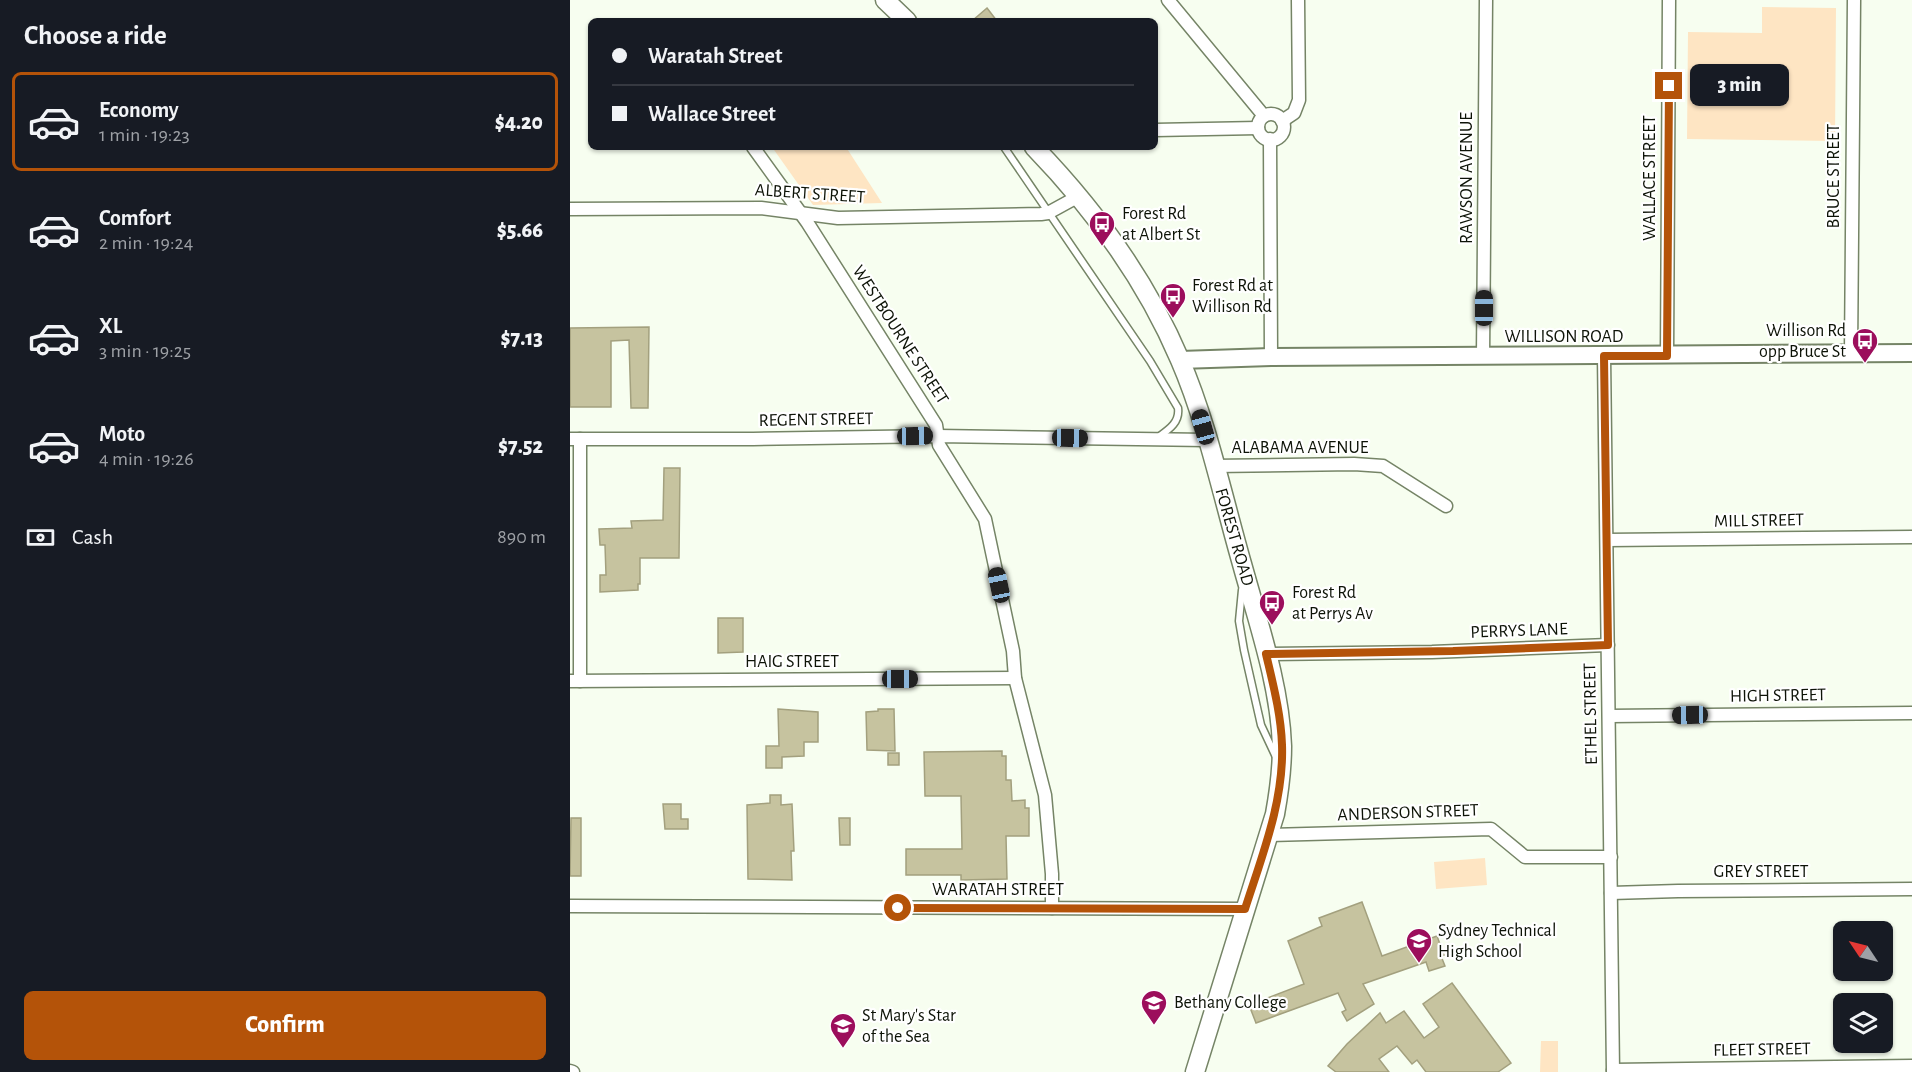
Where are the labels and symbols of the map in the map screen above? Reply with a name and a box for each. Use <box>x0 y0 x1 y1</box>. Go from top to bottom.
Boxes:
callout: 3 min <box>1690 65 1789 107</box>
route end <box>1655 72 1682 99</box>
street label: RAWSON AVENUE <box>1458 112 1476 244</box>
street label: WALLACE STREET <box>1641 115 1659 241</box>
street label: BRUCE STREET <box>1825 123 1843 228</box>
street label: ALBERT STREET <box>754 181 866 207</box>
place label: Forest Rd at Albert St <box>1122 205 1200 244</box>
bus stop icon: Forest Rd at Albert St <box>1087 209 1117 247</box>
street label: WESTBOURNE STREET <box>849 262 952 408</box>
place label: Forest Rd at Willison Rd <box>1192 277 1273 316</box>
bus stop icon: Forest Rd at Willison Rd <box>1158 281 1188 319</box>
car <box>1475 290 1493 326</box>
place label: Willison Rd opp Bruce St <box>1759 322 1846 361</box>
bus stop icon: Willison Rd opp Bruce St <box>1850 326 1880 364</box>
street label: WILLISON ROAD <box>1505 328 1623 346</box>
car <box>1189 407 1217 447</box>
street label: REGENT STREET <box>758 410 874 430</box>
car <box>897 427 933 445</box>
car <box>1052 429 1088 447</box>
street label: ALABAMA AVENUE <box>1231 439 1369 457</box>
street label: FOREST ROAD <box>1211 486 1257 588</box>
street label: MILL STREET <box>1714 511 1804 531</box>
car <box>986 566 1012 604</box>
place label: Forest Rd at Perrys Av <box>1292 584 1373 623</box>
bus stop icon: Forest Rd at Perrys Av <box>1257 588 1287 626</box>
street label: PERRYS LANE <box>1470 620 1568 642</box>
street label: HAIG STREET <box>745 653 839 671</box>
street label: ETHEL STREET <box>1581 663 1601 765</box>
car <box>882 670 918 688</box>
street label: HIGH STREET <box>1730 686 1826 706</box>
car <box>1672 706 1708 724</box>
street label: ANDERSON STREET <box>1337 802 1479 824</box>
street label: GREY STREET <box>1713 863 1809 881</box>
street label: WARATAH STREET <box>932 881 1064 899</box>
route start <box>884 894 911 921</box>
north arrow <box>1833 921 1893 981</box>
place label: Sydney Technical High School <box>1438 922 1556 961</box>
school or university icon: Sydney Technical High School <box>1404 926 1434 964</box>
school or university icon: Bethany College <box>1139 988 1169 1026</box>
place label: Bethany College <box>1174 994 1287 1012</box>
place label: St Mary's Star of the Sea <box>862 1007 956 1046</box>
school or university icon: St Mary's Star of the Sea <box>828 1011 858 1049</box>
street label: FLEET STREET <box>1713 1040 1811 1060</box>

